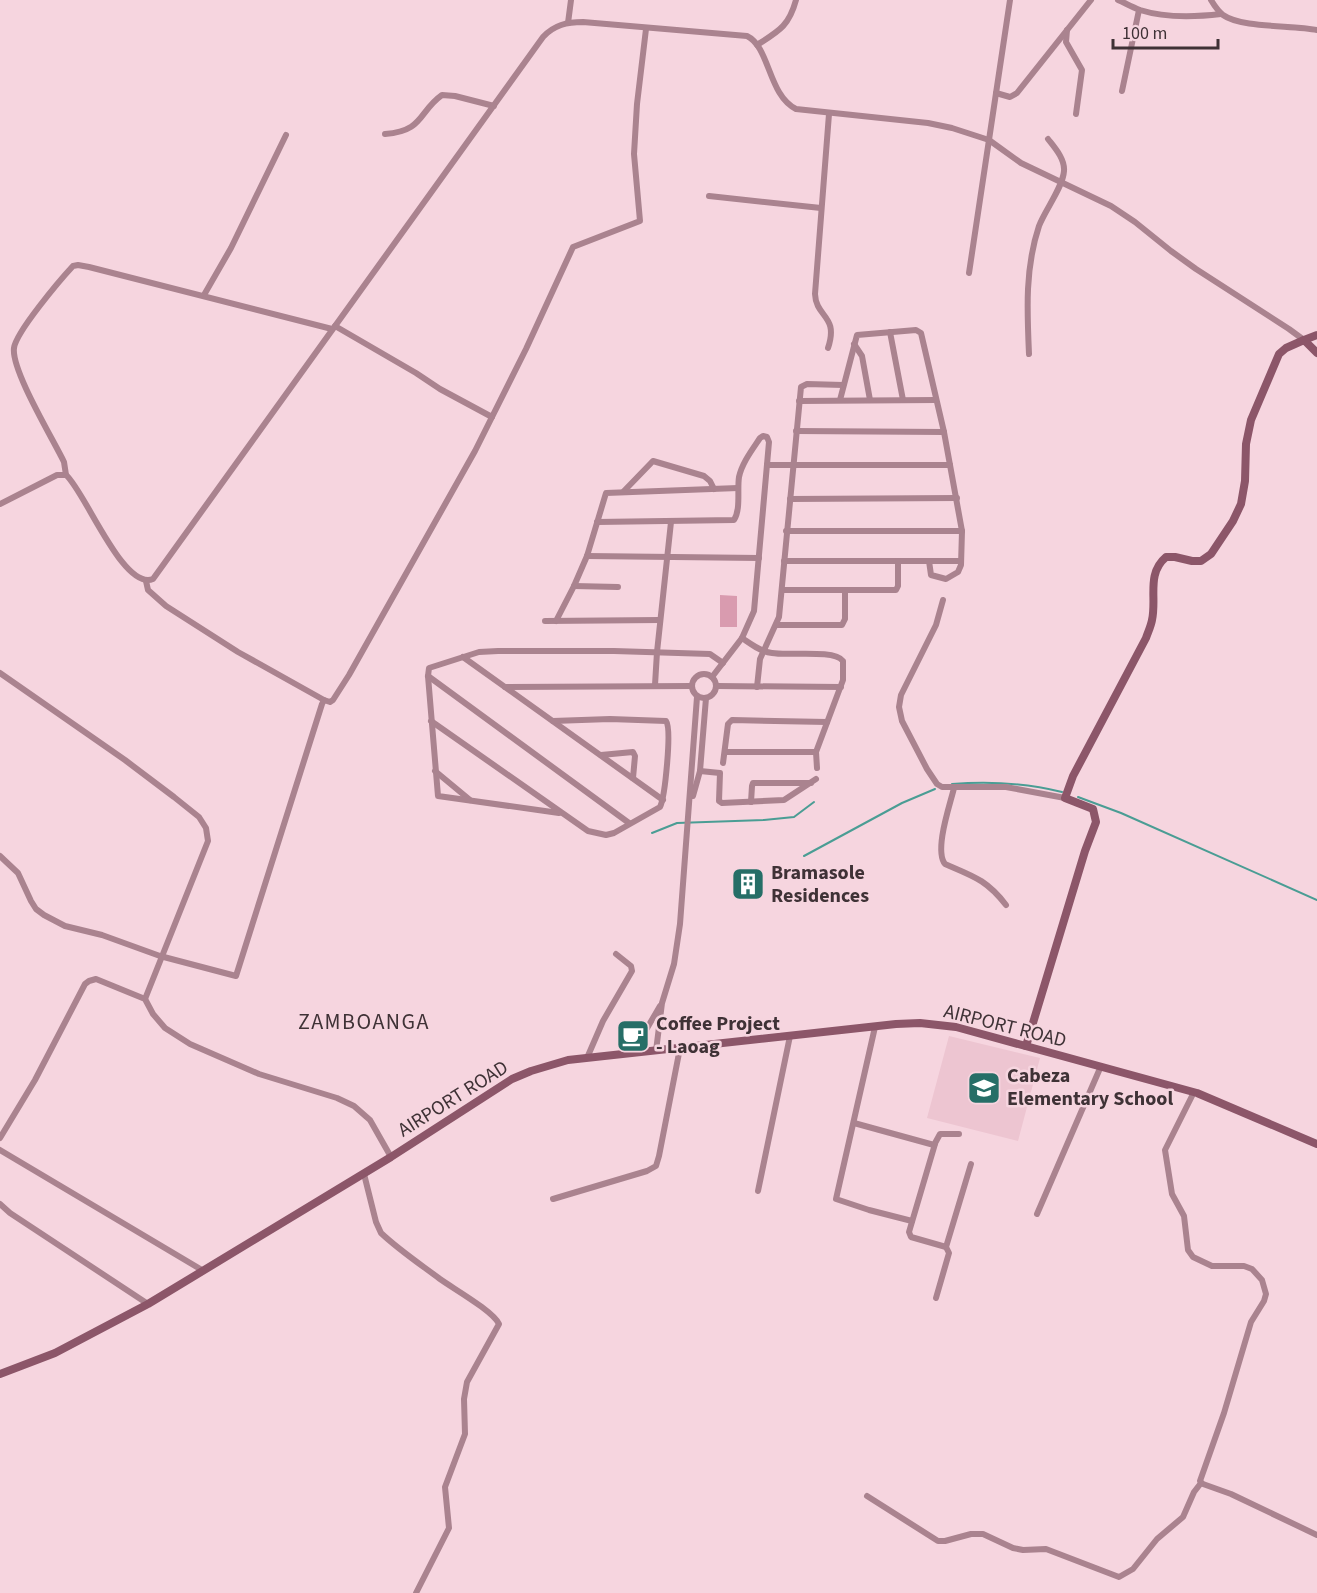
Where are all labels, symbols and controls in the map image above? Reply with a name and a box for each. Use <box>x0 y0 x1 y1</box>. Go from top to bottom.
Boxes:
scale bar <box>1113 12 1218 50</box>
text: 100 m <box>1122 21 1167 46</box>
place label: Bramasole Residences <box>771 859 869 910</box>
building icon: Bramasole Residences <box>730 866 766 902</box>
street label: AIRPORT ROAD <box>941 997 1069 1055</box>
district label: ZAMBOANGA <box>298 1006 430 1038</box>
place label: Coffee Project - Laoag <box>656 1010 780 1061</box>
cafe icon: Coffee Project - Laoag <box>615 1018 651 1054</box>
street label: AIRPORT ROAD <box>392 1054 514 1144</box>
place label: Cabeza Elementary School <box>1007 1062 1173 1113</box>
school or university icon: Cabeza Elementary School <box>966 1070 1002 1106</box>

